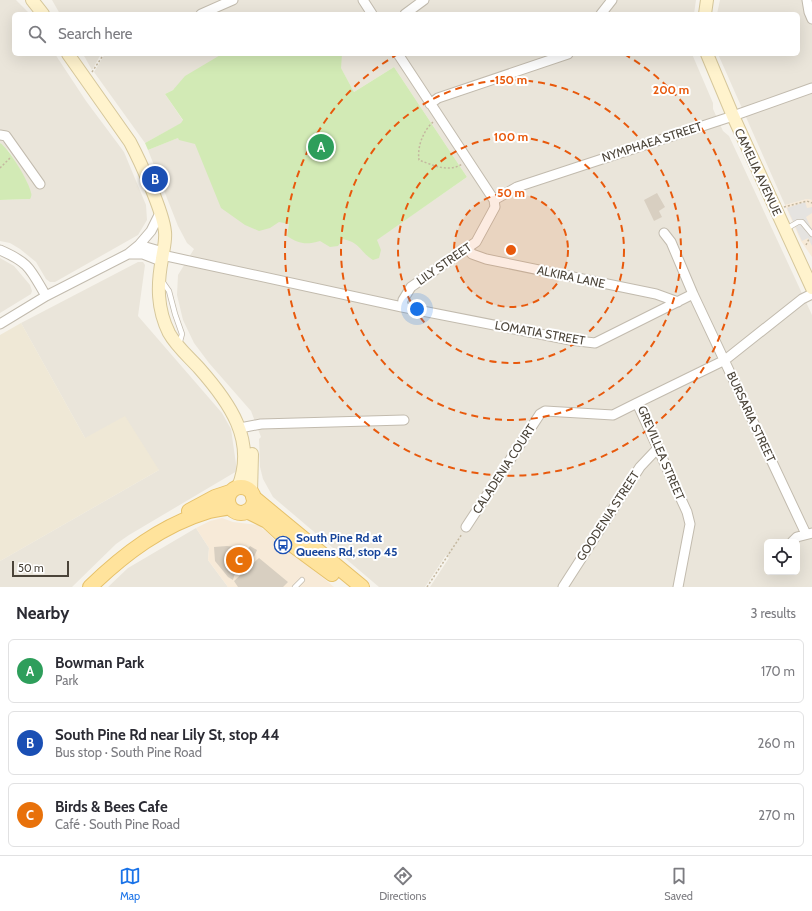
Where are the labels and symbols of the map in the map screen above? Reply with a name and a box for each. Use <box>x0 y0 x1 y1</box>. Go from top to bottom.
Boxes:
text: 150 m <box>495 72 527 87</box>
text: 200 m <box>653 82 689 97</box>
street label: NYMPHAEA STREET <box>600 118 704 165</box>
street label: CAMELIA AVENUE <box>732 126 785 218</box>
text: 100 m <box>494 129 528 144</box>
pin: A <box>308 132 334 162</box>
pin: B <box>142 164 168 194</box>
text: 50 m <box>497 185 525 200</box>
street label: LILY STREET <box>413 239 475 288</box>
centre of rings <box>504 243 518 257</box>
street label: ALKIRA LANE <box>536 262 607 291</box>
your location <box>407 299 427 319</box>
street label: LOMATIA STREET <box>494 317 587 348</box>
street label: BURSARIA STREET <box>724 369 779 465</box>
street label: GREVILLEA STREET <box>635 403 688 503</box>
street label: CALADENIA COURT <box>469 421 538 516</box>
street label: GOODENIA STREET <box>573 468 642 563</box>
place label: South Pine Rd at Queens Rd, stop 45 <box>296 530 398 559</box>
bus stop icon: South Pine Rd at Queens Rd, stop 45 <box>273 535 293 555</box>
pin: C <box>226 545 252 575</box>
scale bar <box>12 559 69 578</box>

